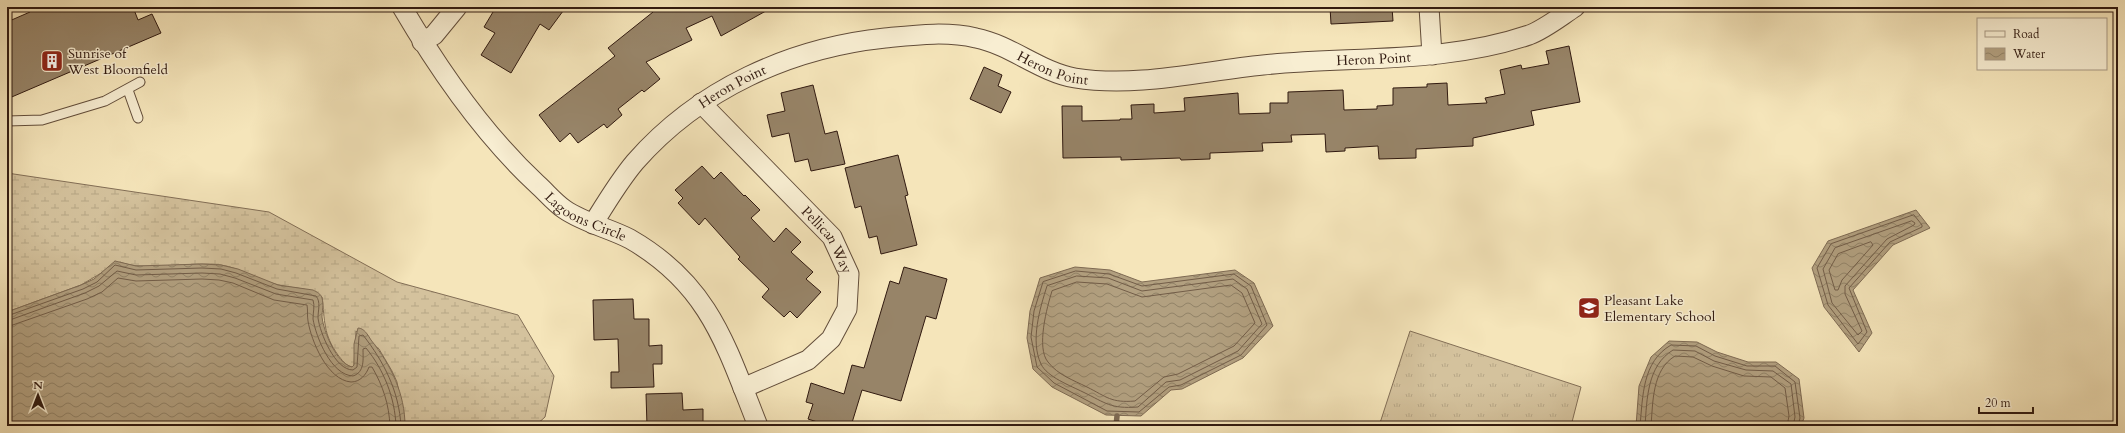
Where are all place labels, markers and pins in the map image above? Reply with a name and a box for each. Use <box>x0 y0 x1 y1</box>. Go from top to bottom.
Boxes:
place label: Sunrise of West Bloomfield <box>67 44 169 79</box>
building icon: Sunrise of West Bloomfield <box>39 48 65 74</box>
place label: Pleasant Lake Elementary School <box>1604 291 1716 326</box>
school or university icon: Pleasant Lake Elementary School <box>1576 295 1602 321</box>

